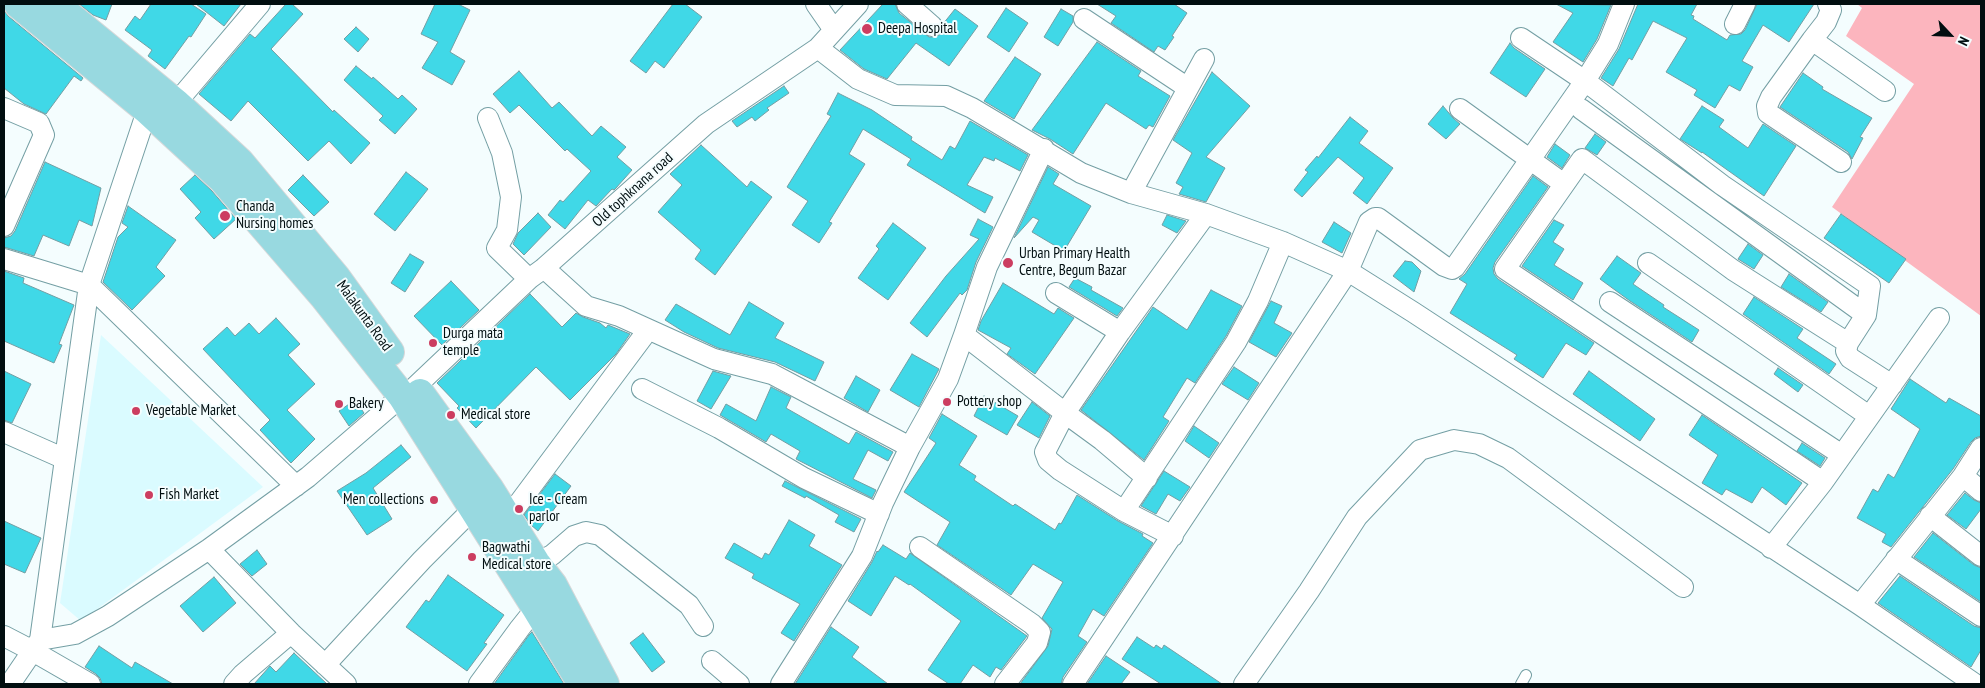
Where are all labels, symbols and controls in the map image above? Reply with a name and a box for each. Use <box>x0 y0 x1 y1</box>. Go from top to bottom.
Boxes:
north arrow <box>1925 10 1975 60</box>
place label: Deepa Hospital <box>878 20 957 38</box>
marker: Deepa Hospital <box>860 22 874 36</box>
text: N <box>1954 34 1973 49</box>
street label: Old tophknana road <box>589 149 677 231</box>
place label: Chanda Nursing homes <box>236 198 313 233</box>
marker: Chanda Nursing homes <box>218 209 232 223</box>
place label: Urban Primary Health Centre, Begum Bazar <box>1019 245 1130 280</box>
marker: Urban Primary Health Centre, Begum Bazar <box>1001 256 1015 270</box>
street label: Malakunta Road <box>332 277 396 355</box>
place label: Durga mata temple <box>443 325 503 360</box>
marker: Durga mata temple <box>427 337 439 349</box>
place label: Pottery shop <box>957 393 1022 411</box>
place label: Bakery <box>349 395 384 413</box>
marker: Pottery shop <box>941 396 953 408</box>
marker: Bakery <box>333 398 345 410</box>
place label: Vegetable Market <box>146 402 236 420</box>
marker: Vegetable Market <box>130 405 142 417</box>
place label: Medical store <box>461 406 530 424</box>
marker: Medical store <box>445 409 457 421</box>
place label: Fish Market <box>159 486 219 504</box>
marker: Fish Market <box>143 489 155 501</box>
place label: Men collections <box>343 491 424 509</box>
place label: Ice - Cream parlor <box>529 491 587 526</box>
marker: Men collections <box>428 494 440 506</box>
marker: Ice - Cream parlor <box>513 503 525 515</box>
place label: Bagwathi Medical store <box>482 539 551 574</box>
marker: Bagwathi Medical store <box>466 551 478 563</box>

